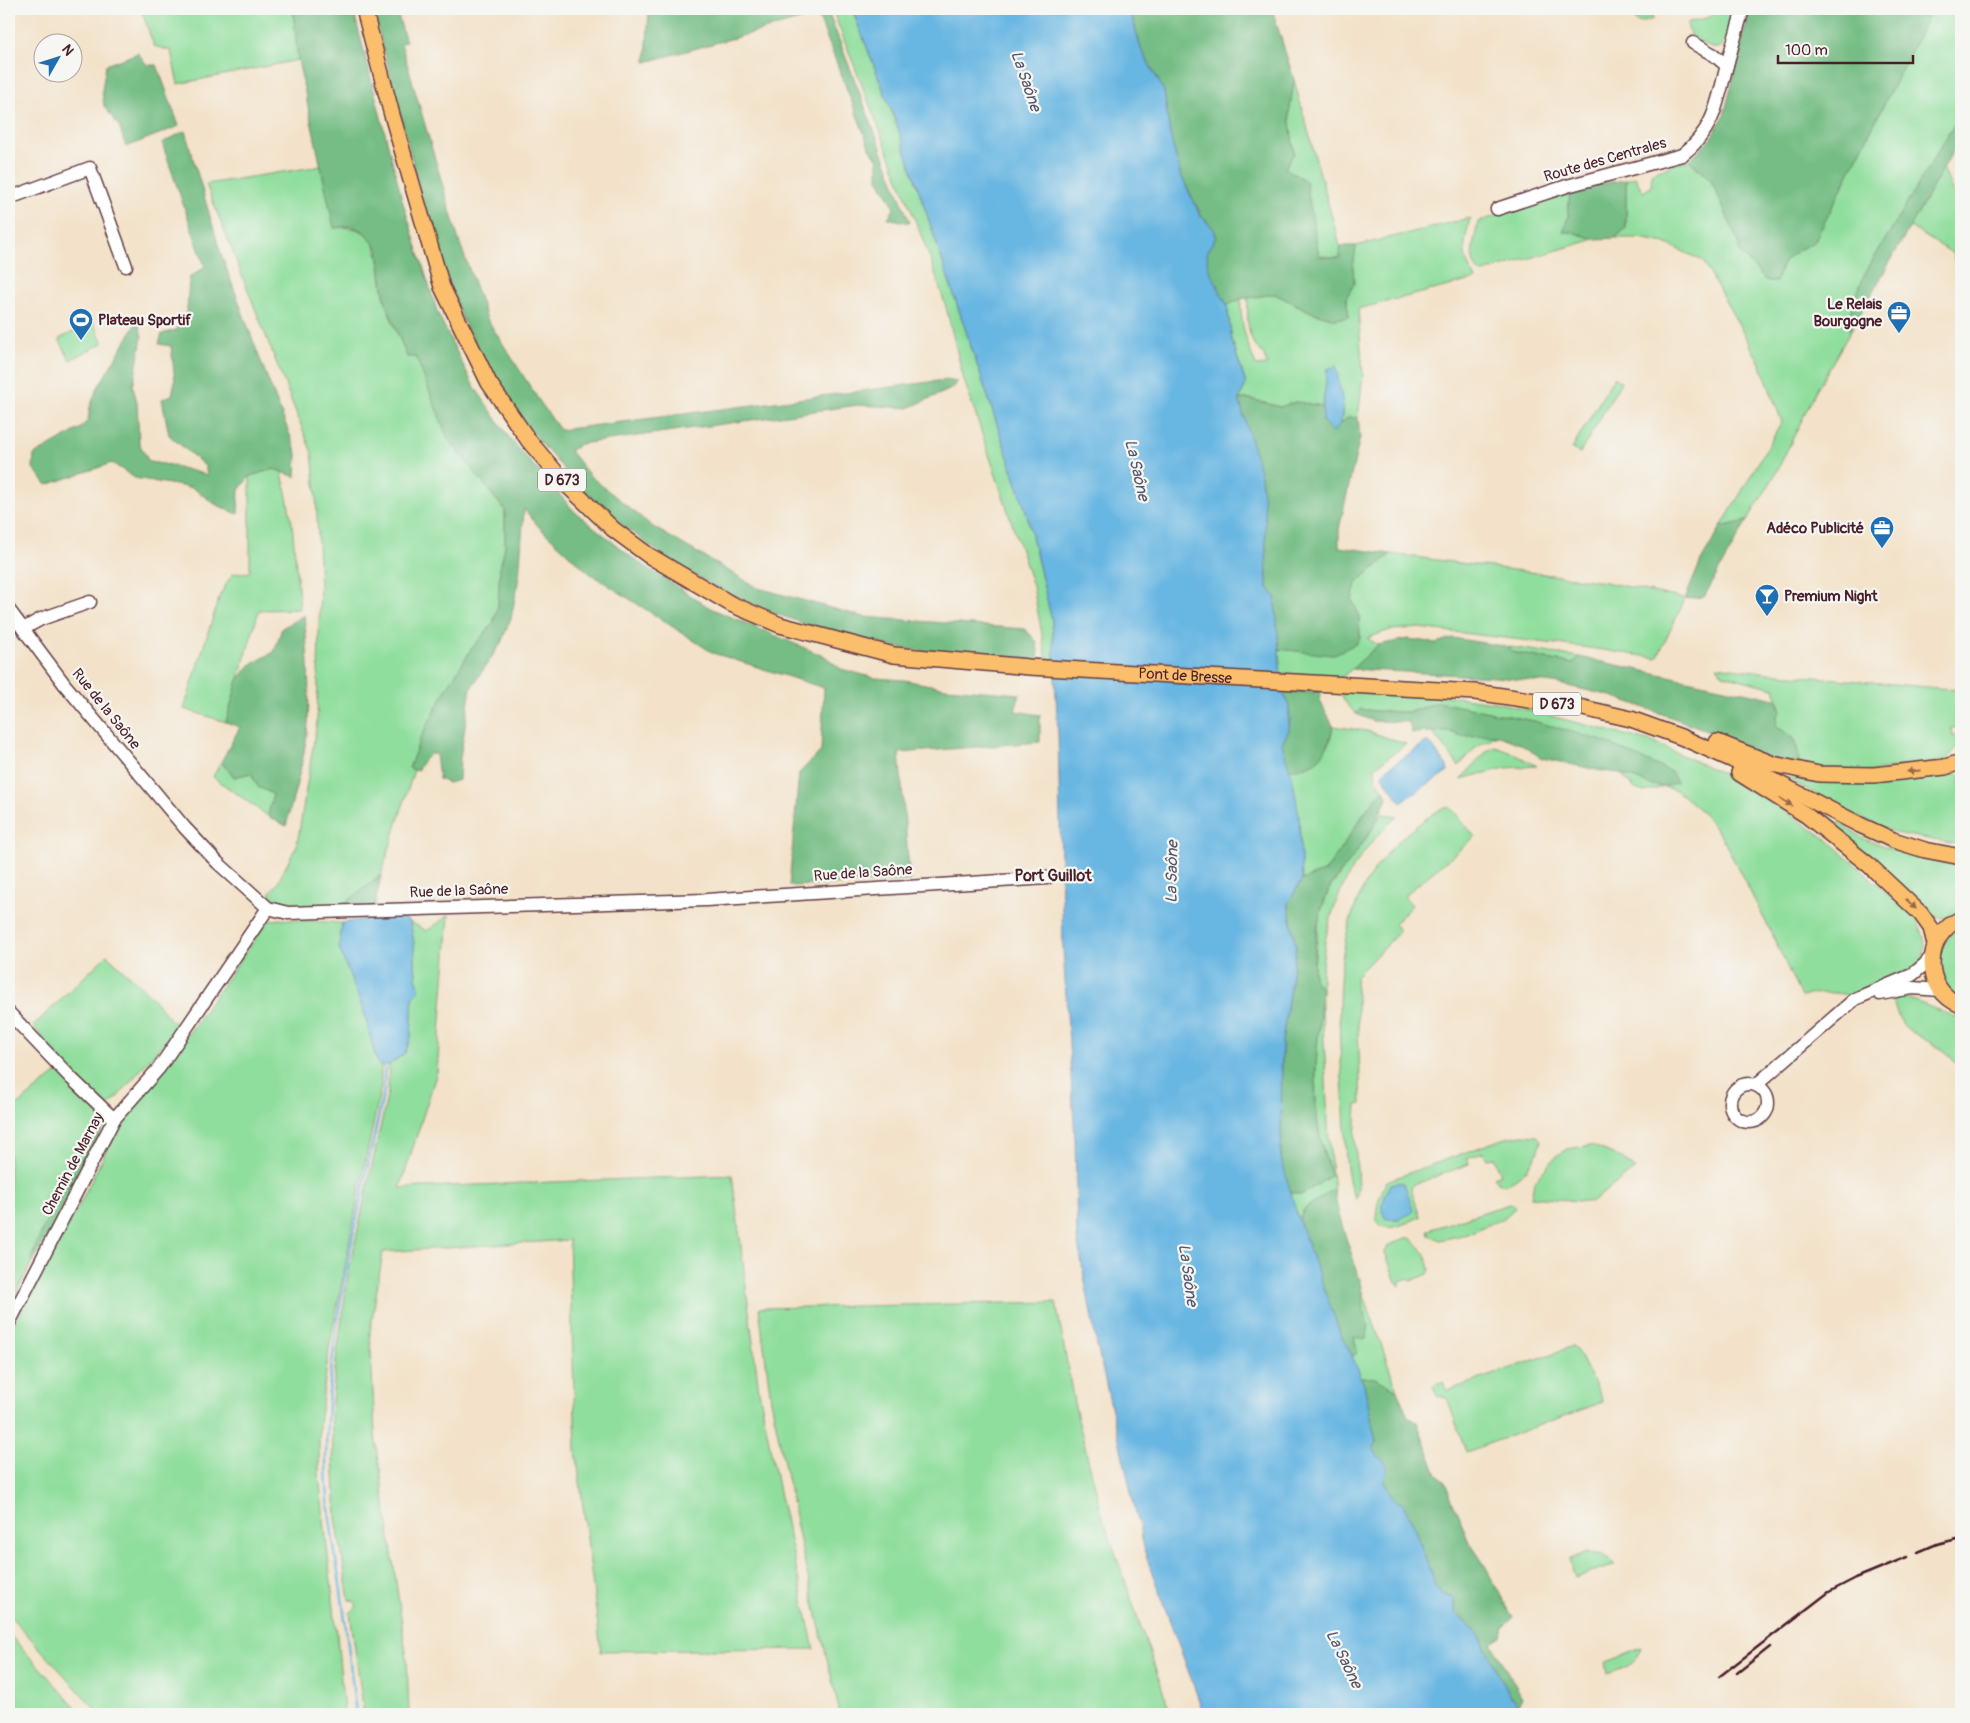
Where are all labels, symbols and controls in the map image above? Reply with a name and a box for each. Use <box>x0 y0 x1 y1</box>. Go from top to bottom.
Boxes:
north arrow <box>32 32 82 82</box>
scale bar <box>1778 32 1912 64</box>
text: N <box>58 41 77 59</box>
text: 100 m <box>1785 41 1828 60</box>
water label: La Saône <box>1006 48 1046 116</box>
street label: Route des Centrales <box>1542 133 1669 187</box>
place label: Le Relais Bourgogne <box>1814 295 1883 331</box>
office icon: Le Relais Bourgogne <box>1886 300 1912 334</box>
sports icon: Plateau Sportif <box>68 307 94 341</box>
place label: Plateau Sportif <box>98 311 192 330</box>
water label: La Saône <box>1120 437 1154 505</box>
road number: D 673 <box>538 468 586 492</box>
office icon: Adéco Publicité <box>1869 515 1895 549</box>
place label: Adéco Publicité <box>1766 519 1864 538</box>
bar icon: Premium Night <box>1754 583 1780 617</box>
place label: Premium Night <box>1784 587 1878 606</box>
street label: Pont de Bresse <box>1138 664 1233 688</box>
street label: Rue de la Saône <box>68 665 145 754</box>
road number: D 673 <box>1533 692 1581 716</box>
one-way arrow <box>1905 767 1921 775</box>
one-way arrow <box>1779 797 1792 806</box>
water label: La Saône <box>1161 839 1183 903</box>
street label: Rue de la Saône <box>813 860 913 886</box>
district label: Port Guillot <box>1014 866 1092 886</box>
street label: Rue de la Saône <box>409 880 509 902</box>
one-way arrow <box>1905 898 1917 910</box>
street label: Chemin de Marnay <box>38 1109 108 1219</box>
water label: La Saône <box>1174 1243 1203 1309</box>
water label: La Saône <box>1321 1627 1368 1693</box>

